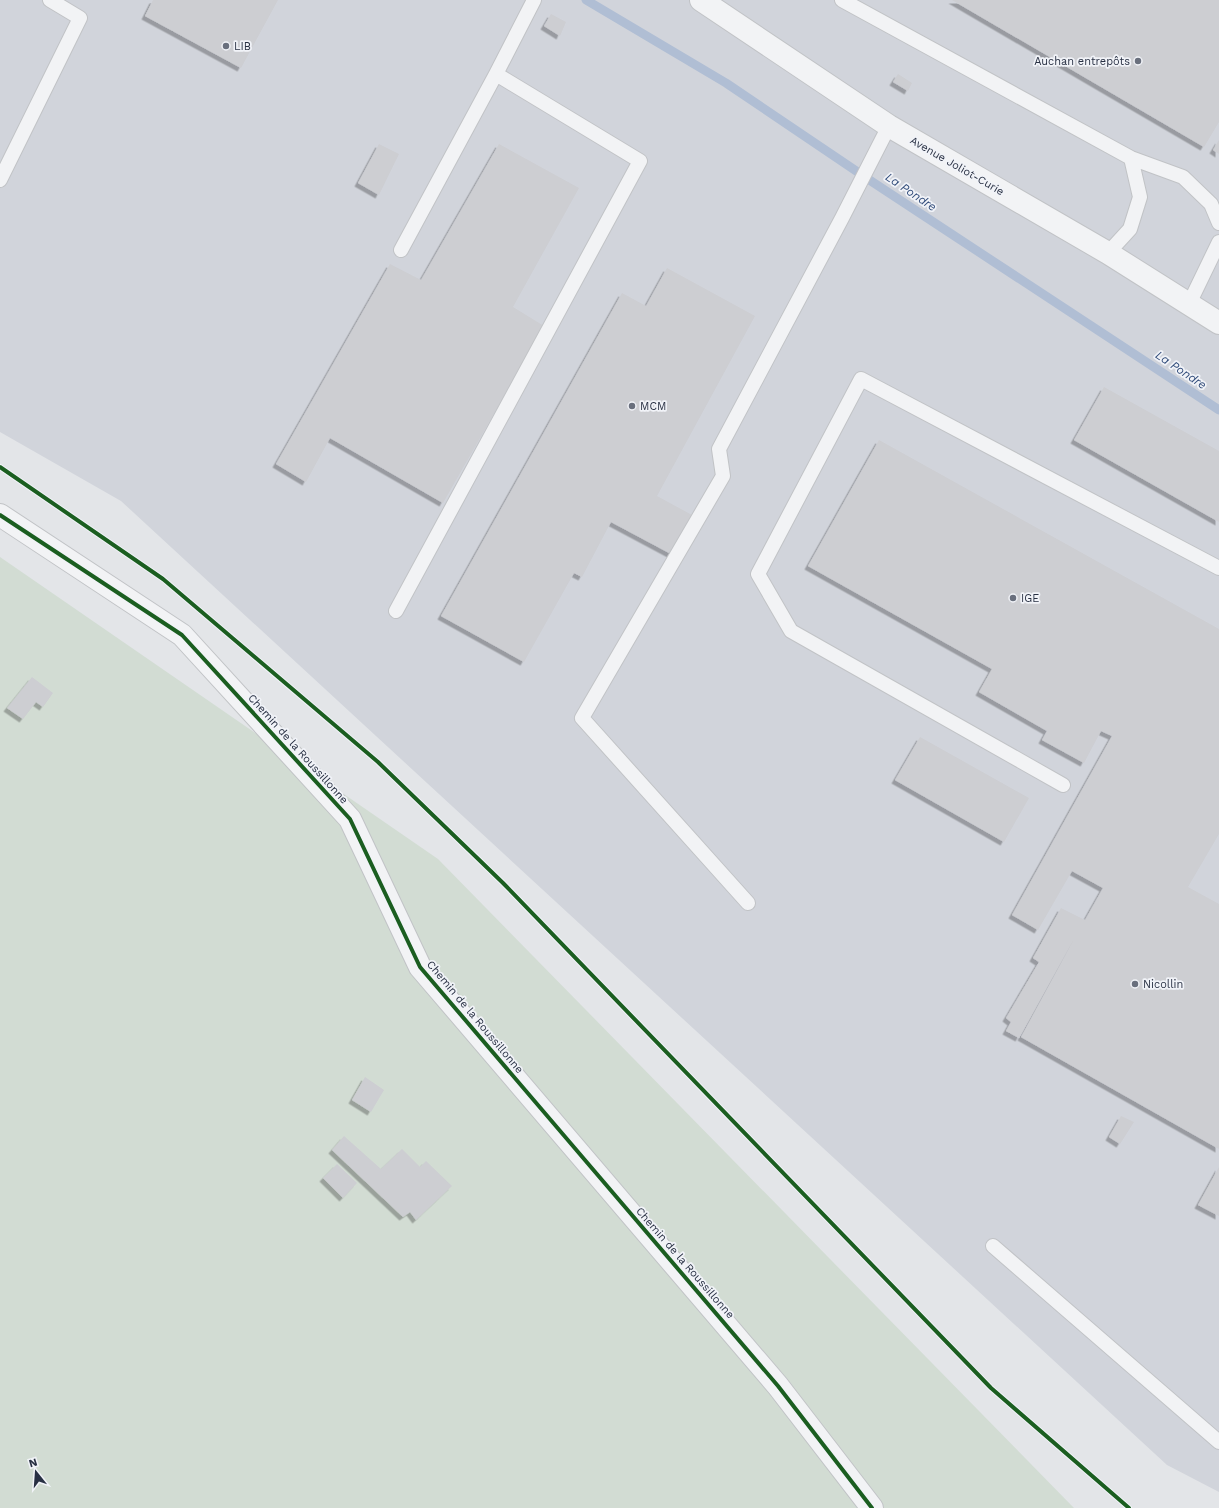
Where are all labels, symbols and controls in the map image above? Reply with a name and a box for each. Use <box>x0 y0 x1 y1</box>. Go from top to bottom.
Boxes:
place label: LIB <box>234 40 251 53</box>
marker: LIB <box>221 41 231 51</box>
place label: Auchan entrepôts <box>1034 55 1130 68</box>
marker: Auchan entrepôts <box>1133 56 1143 66</box>
street label: Avenue Joliot-Curie <box>908 134 1006 198</box>
water label: La Pondre <box>883 170 939 214</box>
water label: La Pondre <box>1153 348 1209 392</box>
place label: MCM <box>640 400 666 413</box>
marker: MCM <box>627 401 637 411</box>
place label: IGE <box>1021 592 1039 605</box>
marker: IGE <box>1008 593 1018 603</box>
street label: Chemin de la Roussillonne <box>245 691 351 807</box>
street label: Chemin de la Roussillonne <box>424 958 526 1076</box>
place label: Nicollin <box>1143 978 1183 991</box>
marker: Nicollin <box>1130 979 1140 989</box>
street label: Chemin de la Roussillonne <box>633 1205 737 1321</box>
north arrow <box>16 1452 56 1492</box>
text: N <box>27 1456 39 1470</box>

